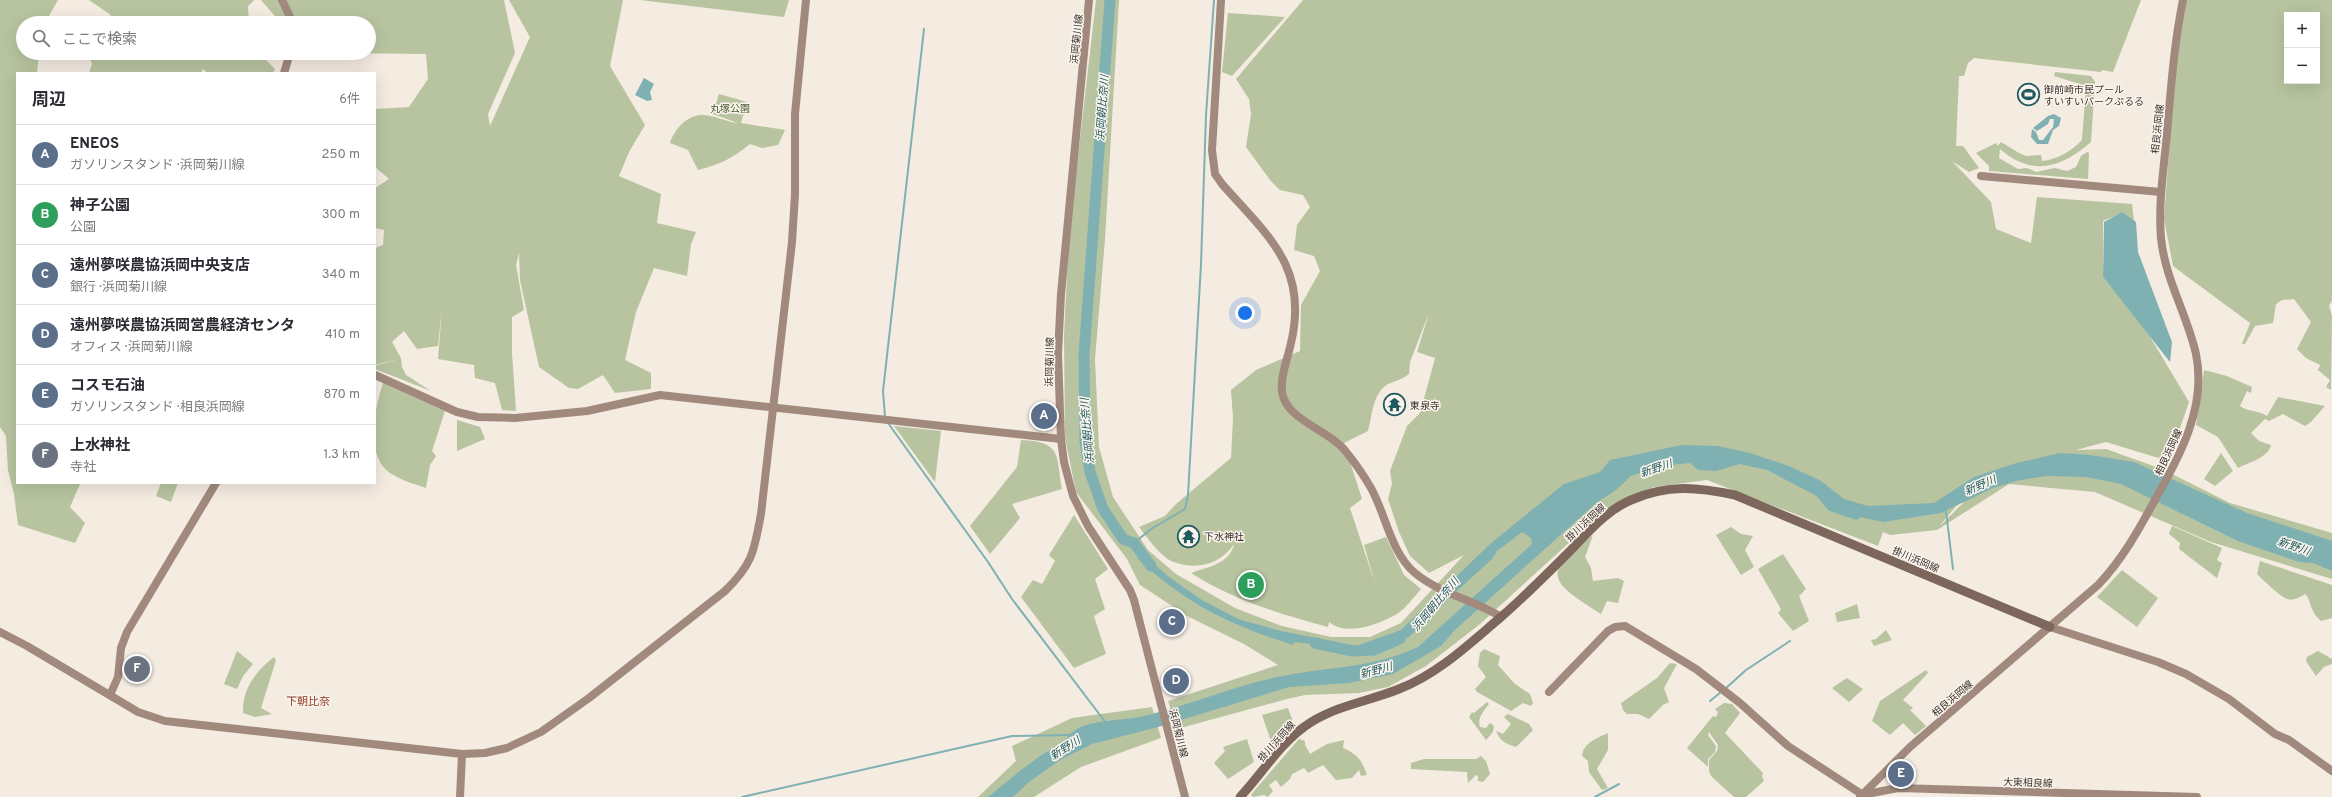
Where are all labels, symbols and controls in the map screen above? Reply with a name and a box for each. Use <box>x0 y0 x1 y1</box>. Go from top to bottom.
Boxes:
map controls <box>2284 12 2320 84</box>
button: + <box>2284 12 2320 48</box>
street label: 浜岡菊川線 <box>1068 14 1087 65</box>
search box <box>16 16 376 60</box>
icon: search <box>30 27 52 49</box>
text: ここで検索 <box>62 31 137 50</box>
button: − <box>2284 48 2320 84</box>
water label: 浜岡朝比奈川 <box>1094 74 1112 141</box>
sports icon: 御前崎市民プール すいすいパークぷるる <box>2015 82 2041 108</box>
place label: 御前崎市民プール すいすいパークぷるる <box>2044 84 2144 109</box>
text: 周辺 <box>32 90 66 112</box>
text: 6件 <box>339 92 360 108</box>
park label: 丸塚公園 <box>710 103 750 116</box>
street label: 相良浜岡線 <box>2149 104 2168 155</box>
text: ENEOS <box>70 135 119 154</box>
text: A <box>40 147 50 163</box>
text: 250 m <box>322 147 360 163</box>
text: ガソリンスタンド · 浜岡菊川線 <box>70 158 245 174</box>
text: 神子公園 <box>70 197 130 216</box>
text: B <box>41 207 49 223</box>
text: 300 m <box>322 207 360 223</box>
text: 公園 <box>70 220 96 236</box>
text: 遠州夢咲農協浜岡中央支店 <box>70 257 250 276</box>
text: C <box>41 267 49 283</box>
text: 340 m <box>322 267 360 283</box>
text: 銀行 · 浜岡菊川線 <box>70 280 167 296</box>
your location <box>1235 303 1255 323</box>
text: 遠州夢咲農協浜岡営農経済センタ <box>70 317 295 336</box>
text: D <box>40 327 50 343</box>
text: 410 m <box>325 327 360 343</box>
street label: 浜岡菊川線 <box>1044 337 1057 387</box>
text: オフィス · 浜岡菊川線 <box>70 340 193 356</box>
text: コスモ石油 <box>70 377 145 396</box>
text: E <box>41 387 49 403</box>
text: 870 m <box>323 387 360 403</box>
temple icon: 東泉寺 <box>1381 392 1407 418</box>
water label: 浜岡朝比奈川 <box>1078 396 1098 464</box>
text: ガソリンスタンド · 相良浜岡線 <box>70 400 245 416</box>
place label: 東泉寺 <box>1410 400 1440 413</box>
pin: A <box>1031 401 1057 431</box>
street label: 相良浜岡線 <box>2153 427 2186 478</box>
text: 上水神社 <box>70 437 130 456</box>
text: F <box>41 447 49 463</box>
text: 1.3 km <box>323 447 360 463</box>
water label: 新野川 <box>1638 457 1675 481</box>
text: 寺社 <box>70 460 96 476</box>
water label: 新野川 <box>1962 472 1999 499</box>
street label: 掛川浜岡線 <box>1563 501 1609 545</box>
temple icon: 下水神社 <box>1175 523 1201 549</box>
place label: 下水神社 <box>1204 531 1244 544</box>
water label: 新野川 <box>2276 535 2312 559</box>
street label: 掛川浜岡線 <box>1890 545 1941 576</box>
pin: B <box>1238 570 1264 600</box>
water label: 浜岡朝比奈川 <box>1409 574 1463 634</box>
pin: C <box>1159 607 1185 637</box>
pin: F <box>124 654 150 684</box>
water label: 新野川 <box>1359 660 1395 682</box>
pin: D <box>1163 666 1189 696</box>
street label: 相良浜岡線 <box>1930 678 1976 720</box>
district label: 下朝比奈 <box>286 695 330 709</box>
street label: 浜岡菊川線 <box>1165 708 1190 759</box>
street label: 掛川浜岡線 <box>1256 719 1299 765</box>
water label: 新野川 <box>1048 733 1084 764</box>
pin: E <box>1888 759 1914 789</box>
street label: 大東相良線 <box>2003 776 2053 791</box>

